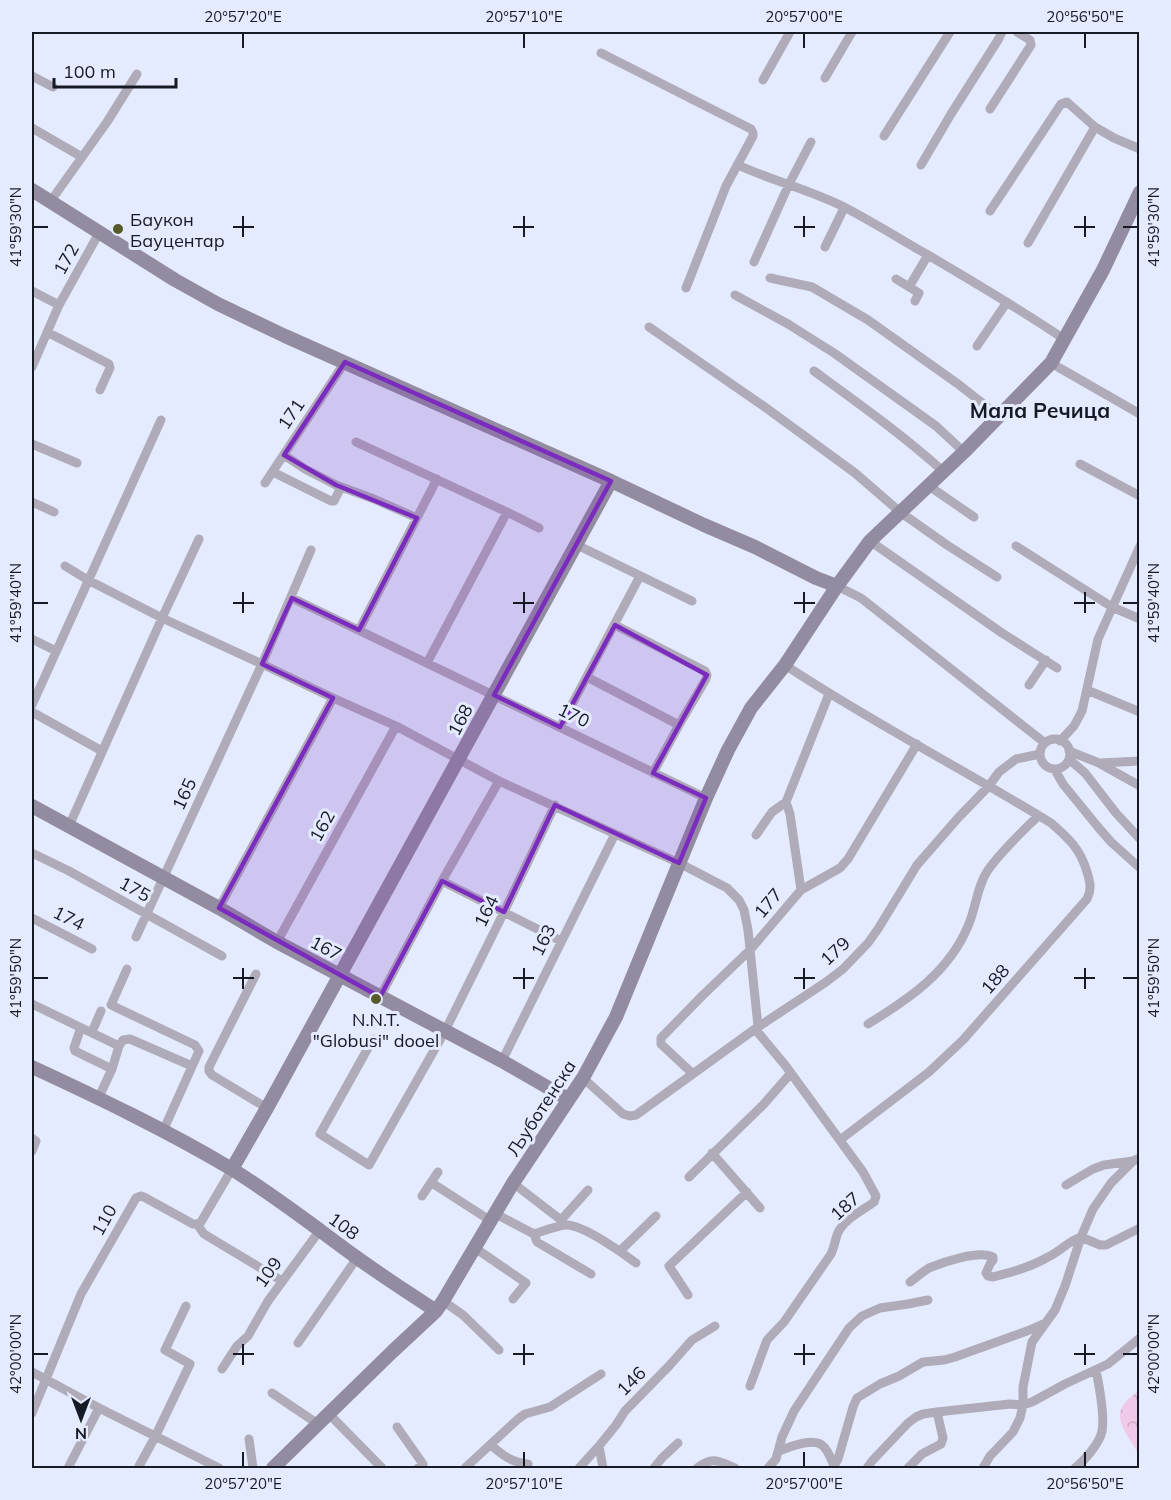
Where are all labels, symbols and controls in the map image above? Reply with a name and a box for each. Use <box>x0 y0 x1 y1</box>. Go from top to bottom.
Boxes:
text: 20°57'20"E <box>204 7 282 26</box>
text: 20°57'10"E <box>485 7 563 26</box>
text: 20°57'00"E <box>765 7 843 26</box>
text: 20°56'50"E <box>1046 7 1124 26</box>
scale bar <box>54 51 176 89</box>
text: 100 m <box>63 60 116 83</box>
text: 41°59'30"N <box>6 187 25 267</box>
text: 41°59'30"N <box>1144 187 1163 267</box>
place label: Баукон Бауцентар <box>130 208 225 252</box>
marker: Баукон Бауцентар <box>111 222 125 236</box>
street label: 172 <box>48 239 84 279</box>
street label: 171 <box>272 394 310 434</box>
district label: Мала Речица <box>970 397 1110 423</box>
text: 41°59'40"N <box>6 563 25 643</box>
text: 41°59'40"N <box>1144 563 1163 643</box>
street label: 170 <box>554 698 594 732</box>
street label: 168 <box>442 700 478 740</box>
street label: 165 <box>167 774 201 814</box>
street label: 162 <box>304 806 340 846</box>
street label: 175 <box>115 871 155 907</box>
street label: 177 <box>749 883 787 923</box>
street label: 164 <box>469 891 504 931</box>
street label: 174 <box>49 900 89 936</box>
street label: 163 <box>525 920 561 960</box>
street label: 167 <box>306 930 346 966</box>
street label: 179 <box>815 932 855 970</box>
text: 41°59'50"N <box>6 938 25 1018</box>
text: 41°59'50"N <box>1144 938 1163 1018</box>
street label: 188 <box>976 959 1014 999</box>
marker: N.N.T. "Globusi" dooel <box>369 992 383 1006</box>
place label: N.N.T. "Globusi" dooel <box>313 1008 439 1052</box>
street label: Љуботенска <box>501 1055 581 1161</box>
street label: 187 <box>825 1187 865 1225</box>
street label: 110 <box>86 1200 122 1240</box>
street label: 108 <box>324 1207 364 1245</box>
street label: 109 <box>249 1252 287 1292</box>
text: 42°00'00"N <box>6 1314 25 1394</box>
text: 42°00'00"N <box>1144 1314 1163 1394</box>
street label: 146 <box>611 1361 651 1401</box>
north arrow <box>51 1389 111 1449</box>
text: N <box>75 1424 87 1444</box>
text: 20°57'20"E <box>204 1474 282 1493</box>
text: 20°57'10"E <box>485 1474 563 1493</box>
text: 20°57'00"E <box>765 1474 843 1493</box>
text: 20°56'50"E <box>1046 1474 1124 1493</box>

